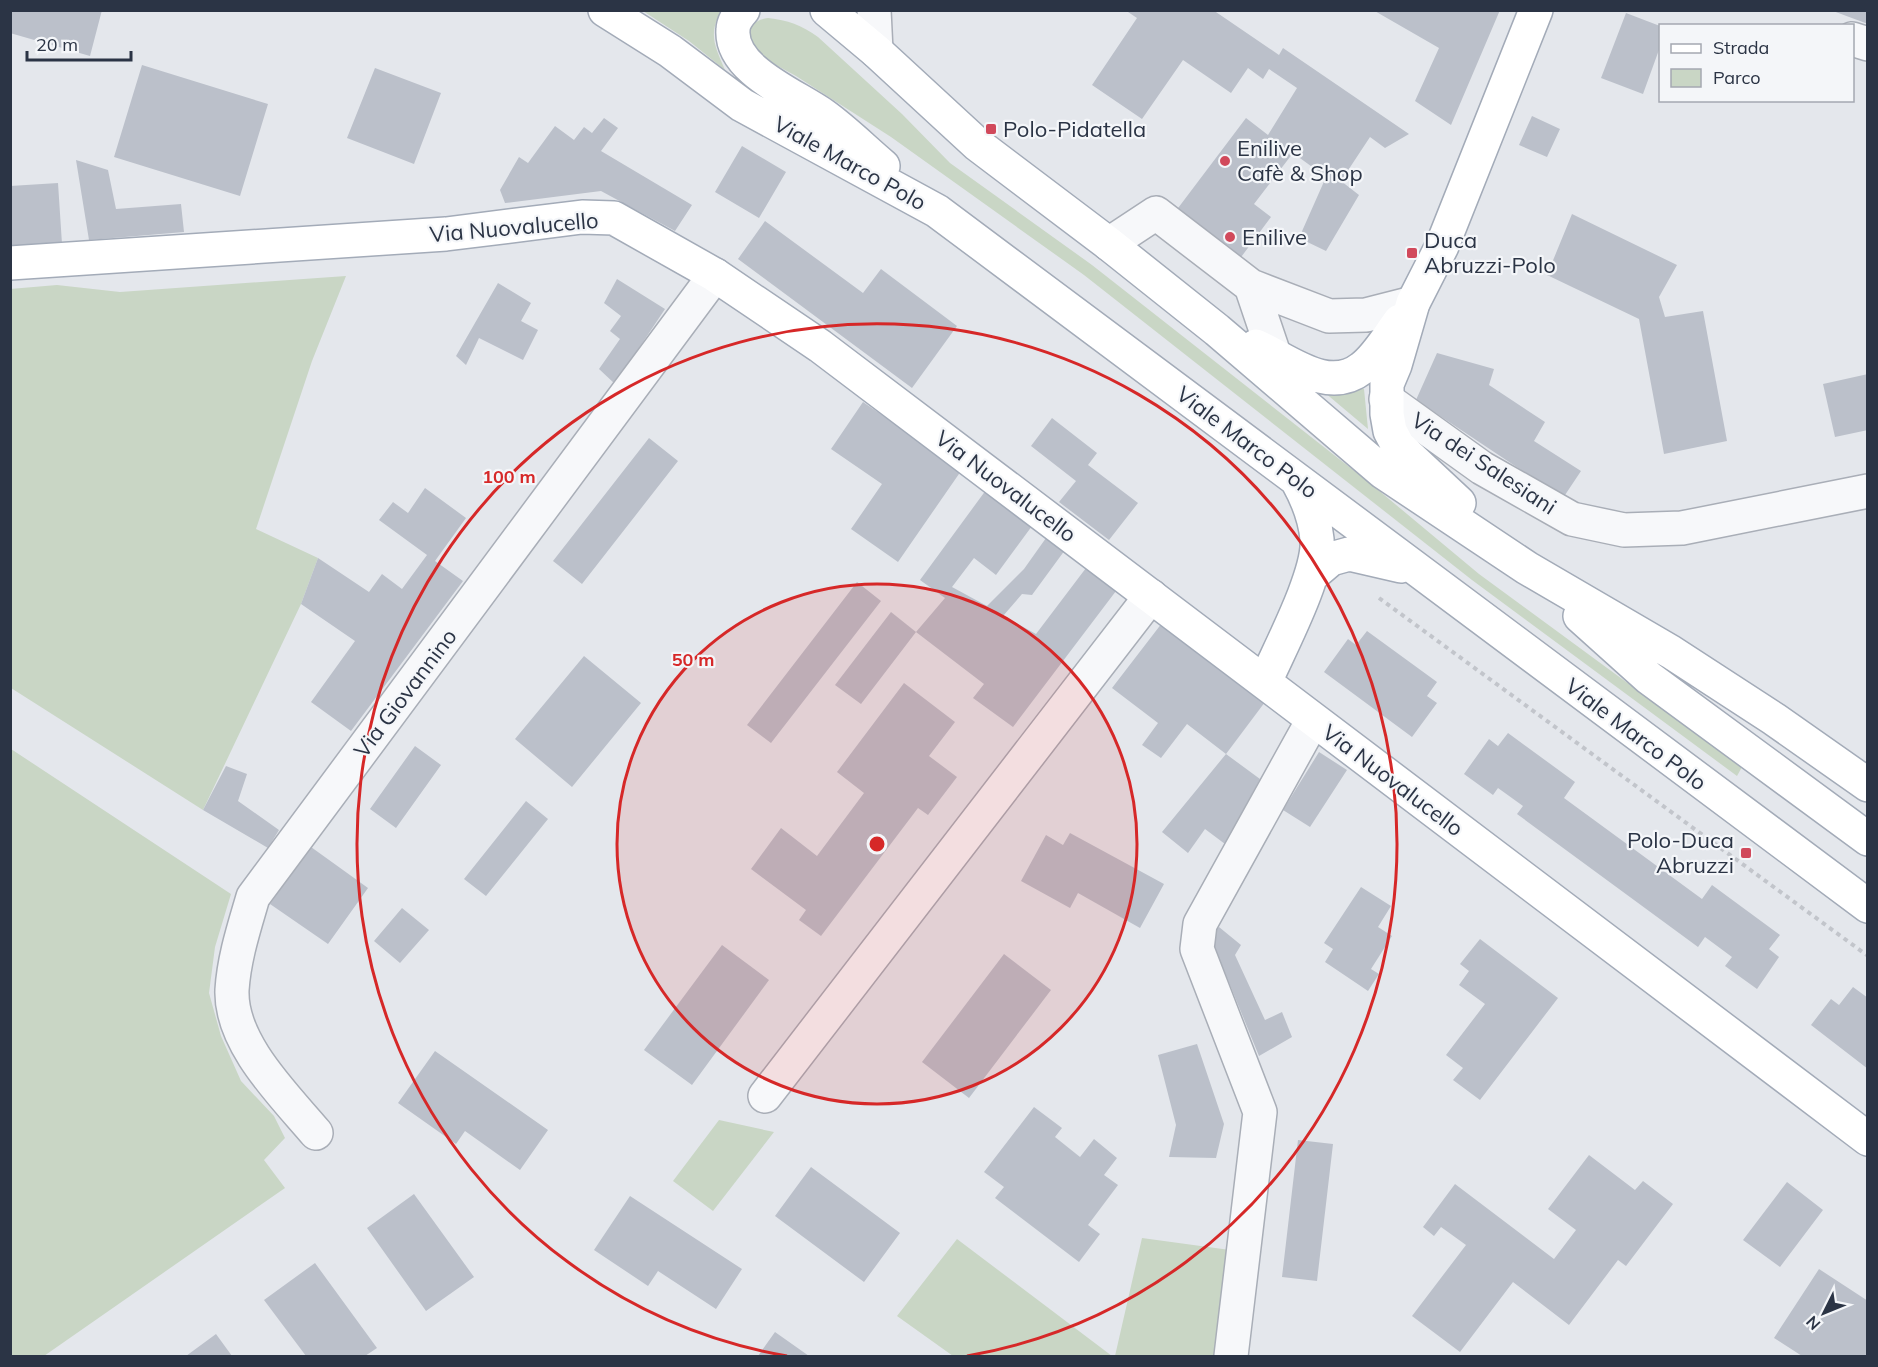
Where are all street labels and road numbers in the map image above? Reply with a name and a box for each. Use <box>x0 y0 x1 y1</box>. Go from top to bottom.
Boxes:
street label: Viale Marco Polo <box>769 110 931 216</box>
street label: Via Nuovalucello <box>428 206 600 248</box>
street label: Viale Marco Polo <box>1171 380 1323 504</box>
street label: Via dei Salesiani <box>1406 406 1562 520</box>
street label: Via Nuovalucello <box>930 424 1082 548</box>
street label: Via Giovannino <box>347 623 463 763</box>
street label: Viale Marco Polo <box>1560 672 1712 796</box>
street label: Via Nuovalucello <box>1317 718 1469 842</box>

